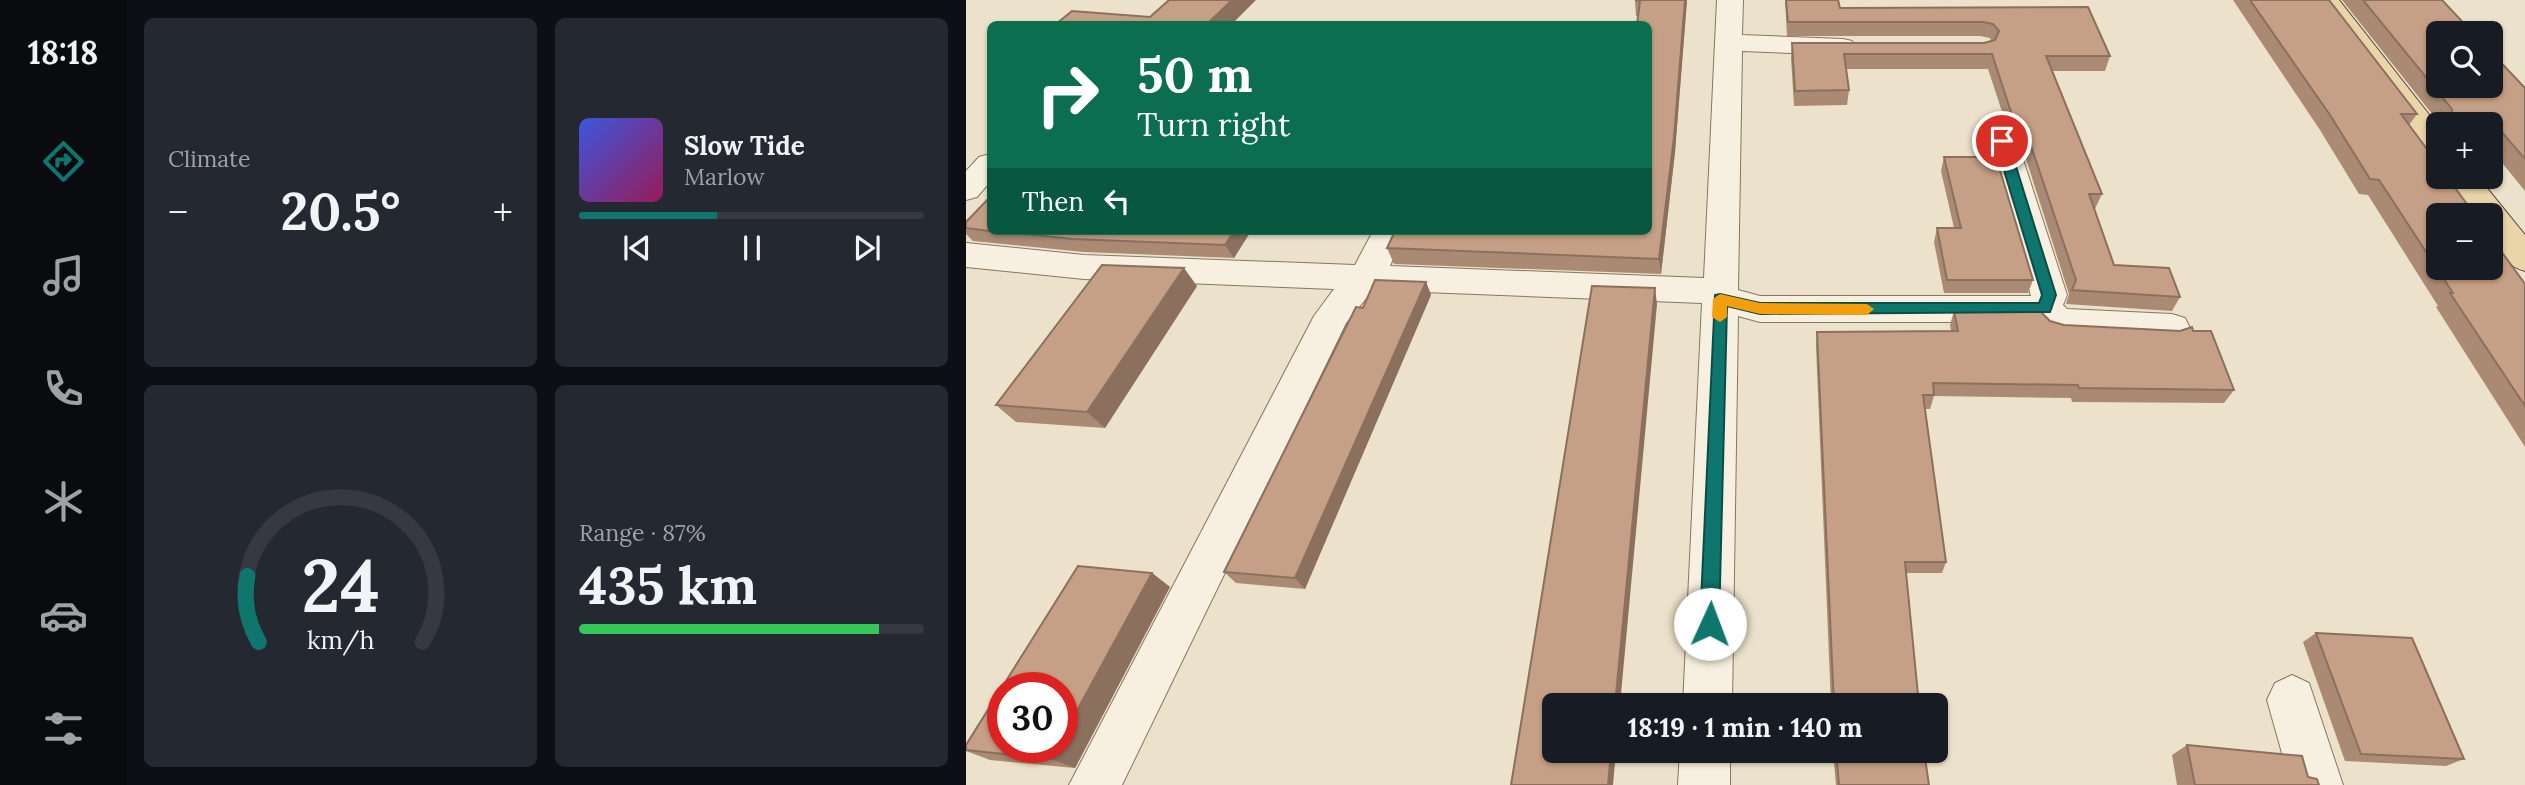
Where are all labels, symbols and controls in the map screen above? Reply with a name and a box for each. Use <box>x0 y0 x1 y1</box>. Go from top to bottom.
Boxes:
map controls <box>2426 21 2503 280</box>
button: search <box>2426 21 2503 98</box>
text: 18:18 <box>28 32 98 73</box>
text: 50 m <box>1137 43 1253 105</box>
icon: right <box>1022 49 1113 140</box>
text: Turn right <box>1137 104 1290 145</box>
pin <box>1972 111 2032 171</box>
button: + <box>2426 112 2503 189</box>
icon: arrive <box>1983 122 2021 160</box>
text: Slow Tide <box>684 129 805 162</box>
icon: directions <box>39 137 88 186</box>
text: Climate <box>168 144 250 173</box>
text: Marlow <box>684 162 765 191</box>
text: 20.5° <box>281 178 400 244</box>
icon: left <box>1098 182 1136 220</box>
text: Then <box>1022 185 1084 218</box>
text: − <box>168 188 188 236</box>
text: + <box>493 188 513 236</box>
button: − <box>2426 203 2503 280</box>
icon: previous <box>618 229 656 267</box>
icon: pause <box>733 229 771 267</box>
icon: next <box>848 229 886 267</box>
icon: music <box>39 251 88 300</box>
icon: phone <box>39 364 88 413</box>
icon: climate <box>39 477 88 526</box>
text: Range · 87% <box>579 518 706 547</box>
text: 24 <box>301 539 380 632</box>
text: 435 km <box>579 552 757 618</box>
position arrow <box>1673 587 1747 661</box>
icon: car <box>39 591 88 640</box>
text: km/h <box>307 624 374 656</box>
speed limit sign: 30 <box>987 672 1078 763</box>
icon: filters <box>39 704 88 753</box>
text: 18:19 · 1 min · 140 m <box>1627 711 1863 744</box>

